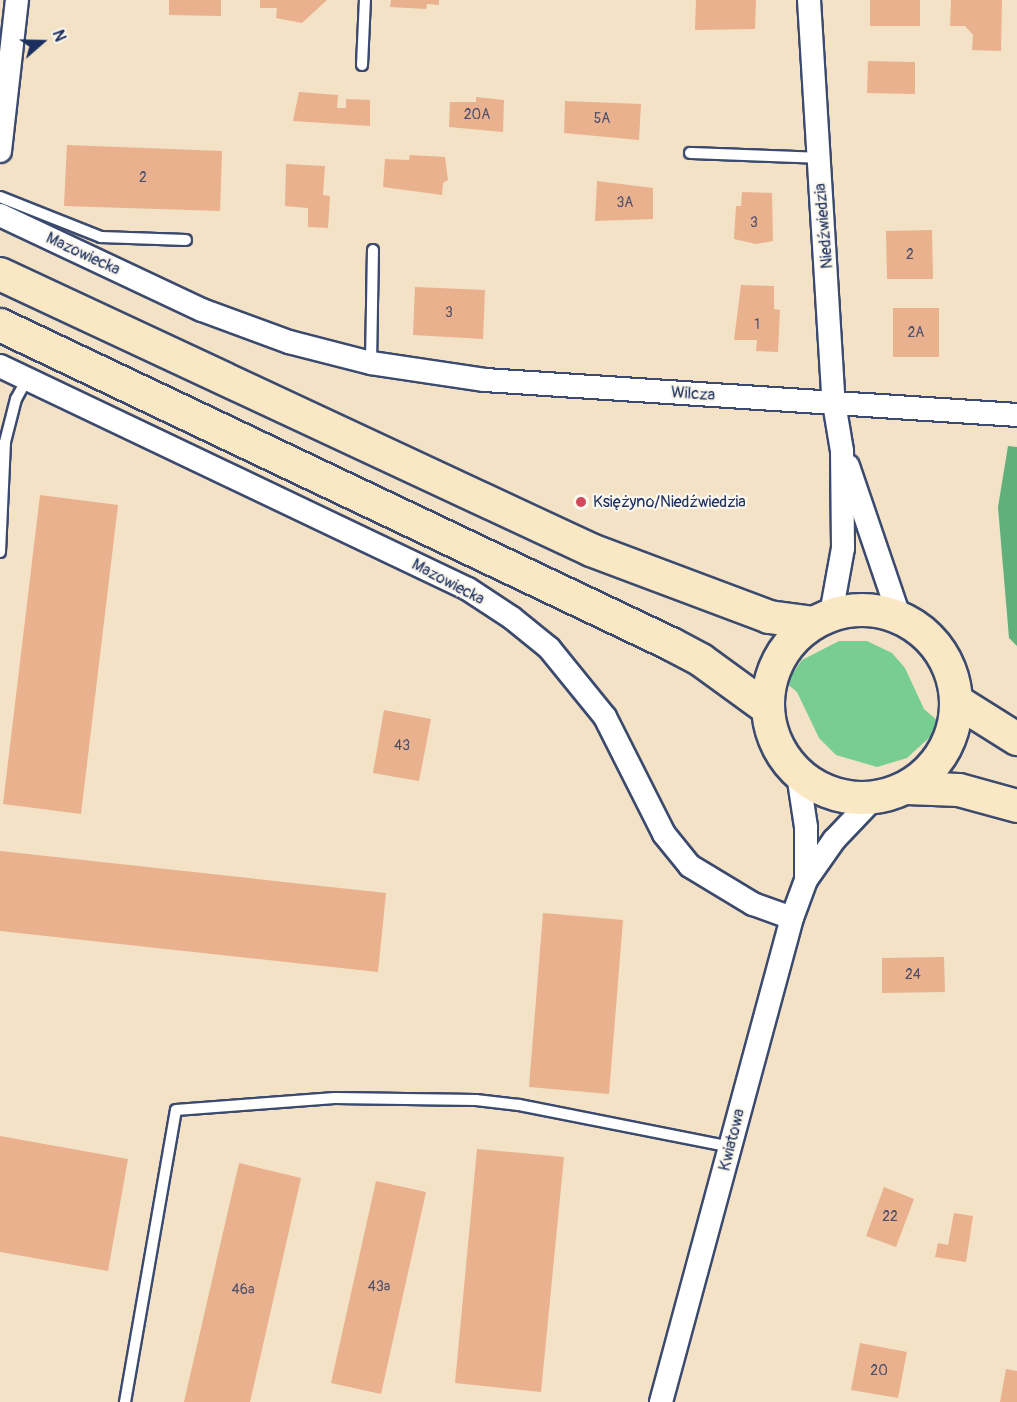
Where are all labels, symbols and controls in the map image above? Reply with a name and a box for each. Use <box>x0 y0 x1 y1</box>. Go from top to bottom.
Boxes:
north arrow <box>12 12 72 72</box>
text: N <box>48 27 70 44</box>
house number: 20A <box>464 107 490 123</box>
house number: 5A <box>594 111 610 127</box>
house number: 2 <box>139 170 147 186</box>
street label: Niedźwiedzia <box>811 182 837 270</box>
house number: 3A <box>617 195 633 211</box>
house number: 3 <box>750 215 758 231</box>
street label: Mazowiecka <box>43 228 123 280</box>
house number: 2 <box>906 247 914 263</box>
house number: 3 <box>445 305 453 321</box>
house number: 1 <box>754 317 760 333</box>
house number: 2A <box>908 325 924 341</box>
street label: Wilcza <box>670 383 716 405</box>
place label: Księżyno/Niedźwiedzia <box>593 492 746 512</box>
marker: Księżyno/Niedźwiedzia <box>574 495 588 509</box>
street label: Mazowiecka <box>408 555 488 609</box>
house number: 43 <box>394 738 410 754</box>
house number: 24 <box>905 967 921 983</box>
street label: Kwiatowa <box>715 1107 749 1173</box>
house number: 22 <box>882 1209 898 1225</box>
house number: 43a <box>368 1279 390 1295</box>
house number: 46a <box>232 1282 254 1298</box>
house number: 20 <box>870 1363 888 1379</box>

